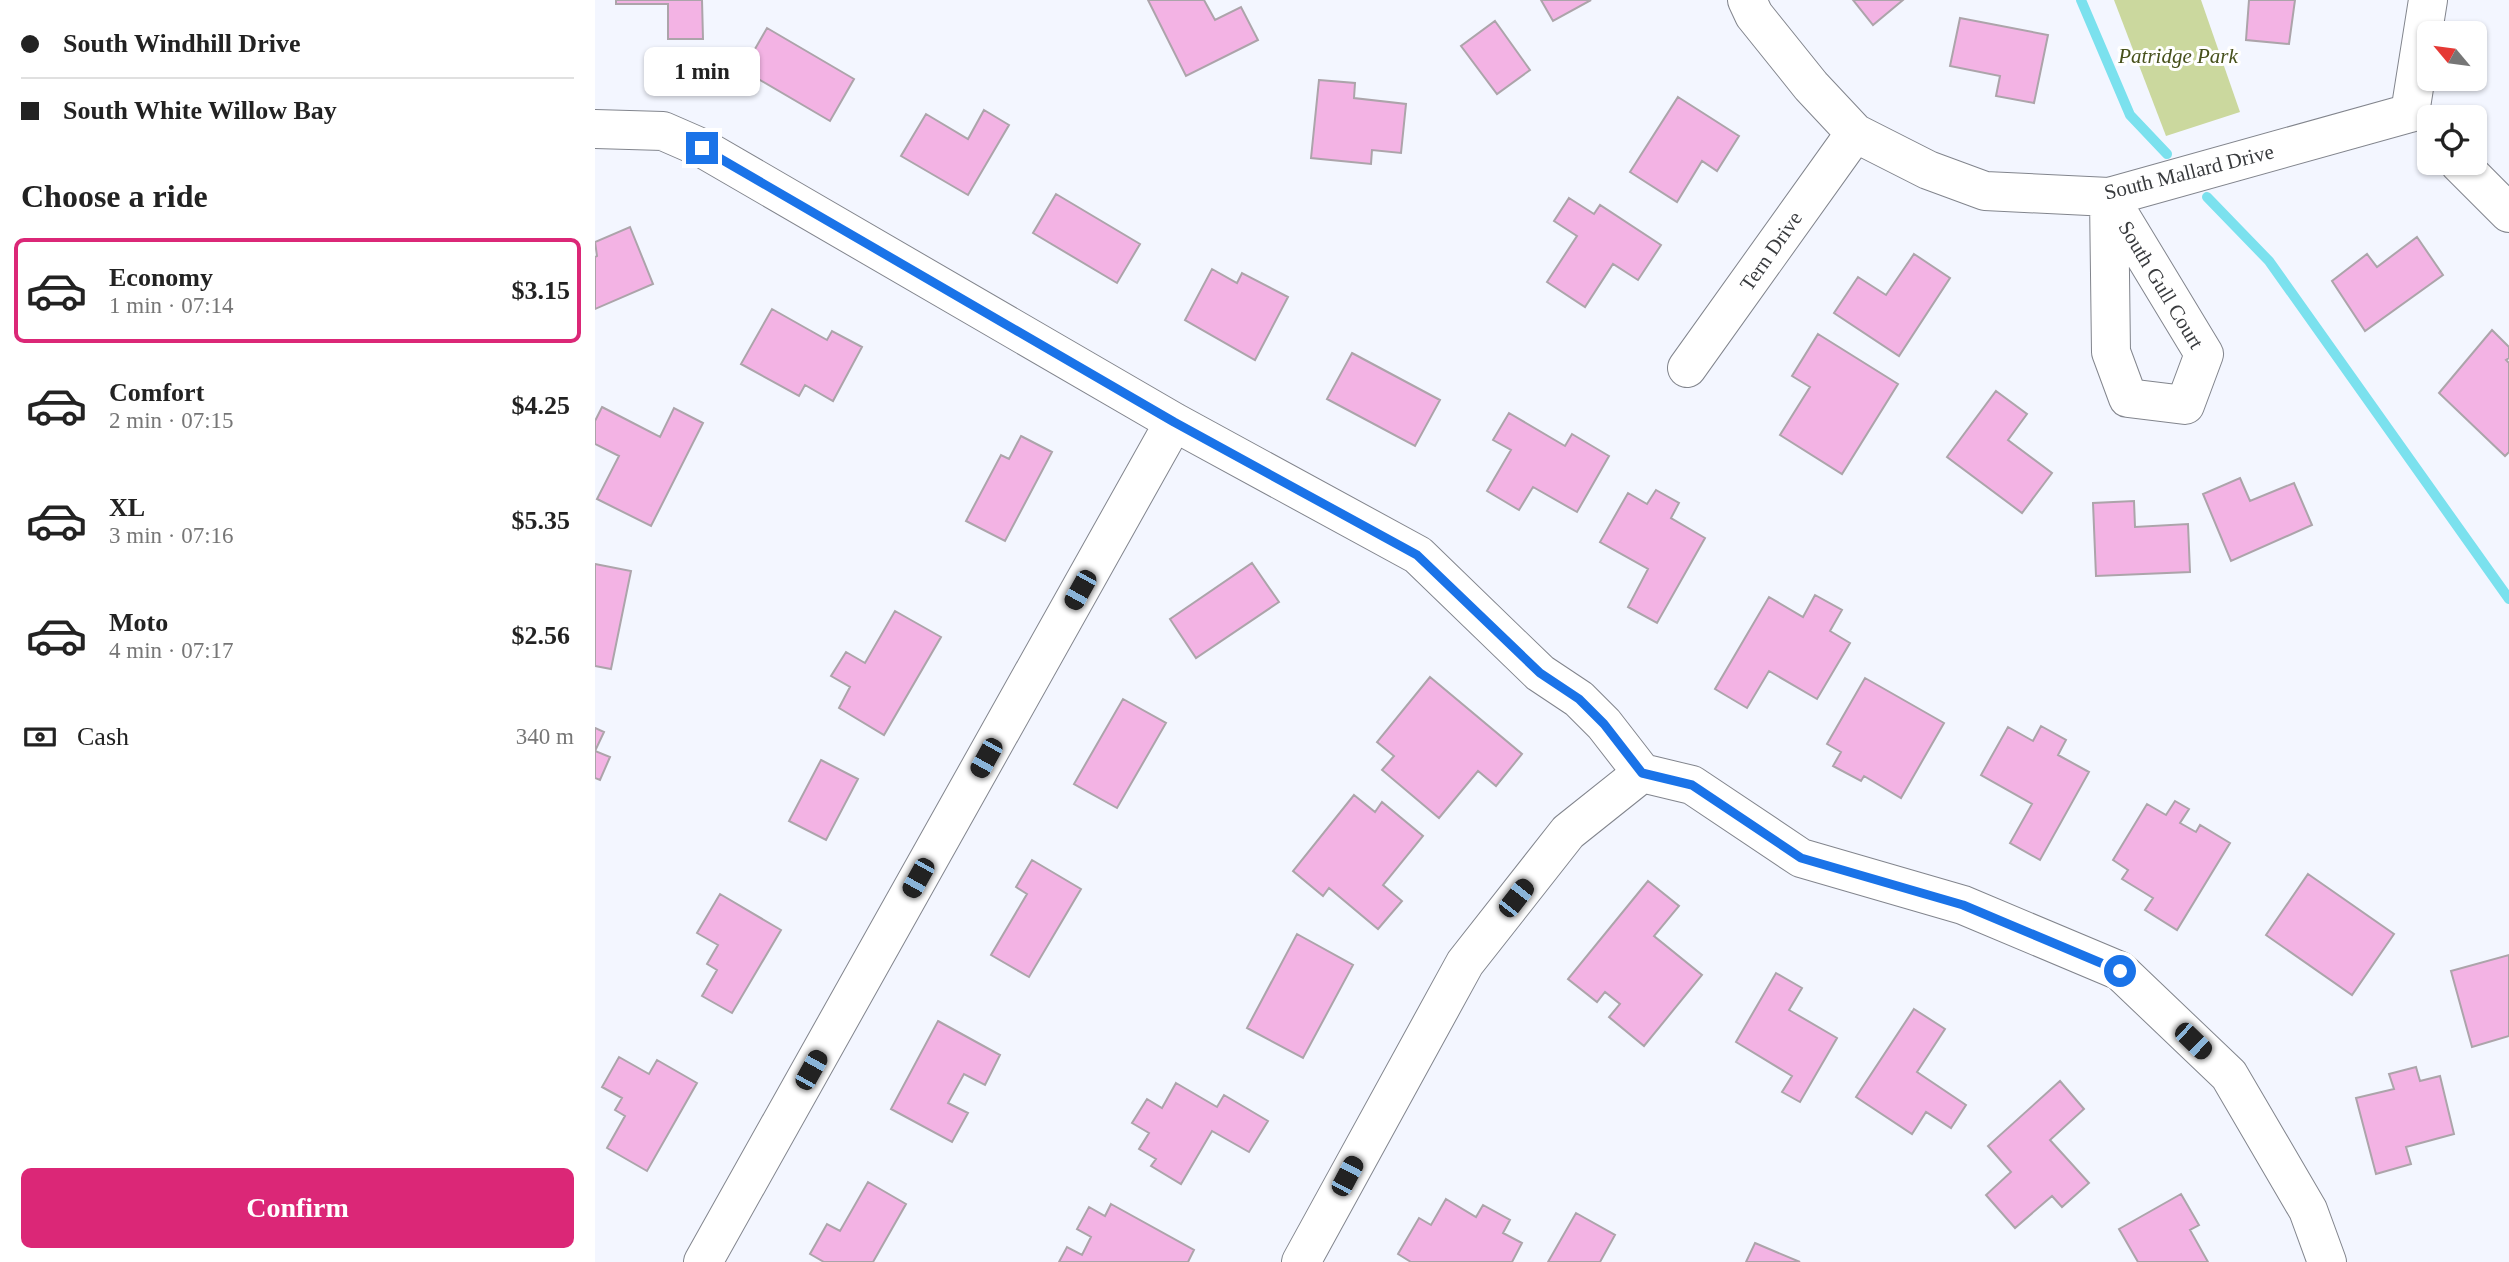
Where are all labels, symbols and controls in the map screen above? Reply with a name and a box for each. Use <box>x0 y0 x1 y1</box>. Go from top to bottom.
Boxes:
north arrow <box>2417 21 2487 91</box>
map controls <box>2417 21 2487 175</box>
text: South Windhill Drive <box>63 29 300 58</box>
park label: Patridge Park <box>2117 44 2238 68</box>
callout: 1 min <box>644 46 760 96</box>
text: 1 min <box>674 59 730 84</box>
text: South White Willow Bay <box>63 96 337 125</box>
button: locate <box>2417 105 2487 175</box>
route end <box>686 132 718 164</box>
street label: South Mallard Drive <box>2102 139 2276 205</box>
text: Choose a ride <box>21 178 208 214</box>
street label: Tern Drive <box>1735 207 1807 295</box>
street label: South Gull Court <box>2113 217 2209 353</box>
icon: car <box>25 259 88 322</box>
text: Economy <box>109 263 213 292</box>
text: $3.15 <box>512 276 570 305</box>
text: 1 min · 07:14 <box>109 293 234 318</box>
icon: car <box>25 374 88 437</box>
text: Comfort <box>109 378 204 407</box>
text: $4.25 <box>512 391 570 420</box>
text: 2 min · 07:15 <box>109 408 234 433</box>
icon: car <box>25 489 88 552</box>
text: XL <box>109 493 145 522</box>
text: $5.35 <box>512 506 570 535</box>
text: 3 min · 07:16 <box>109 523 234 548</box>
car <box>1061 567 1100 613</box>
icon: car <box>25 604 88 667</box>
text: Moto <box>109 608 168 637</box>
text: $2.56 <box>512 621 570 650</box>
text: 4 min · 07:17 <box>109 638 234 663</box>
icon: cash <box>21 718 59 756</box>
text: Cash <box>77 722 129 751</box>
text: 340 m <box>516 724 574 749</box>
car <box>967 735 1006 781</box>
car <box>899 855 938 901</box>
car <box>1495 875 1538 921</box>
route start <box>2104 955 2136 987</box>
car <box>2171 1019 2216 1063</box>
car <box>792 1047 831 1093</box>
car <box>1328 1153 1367 1199</box>
button: Confirm <box>21 1168 574 1248</box>

